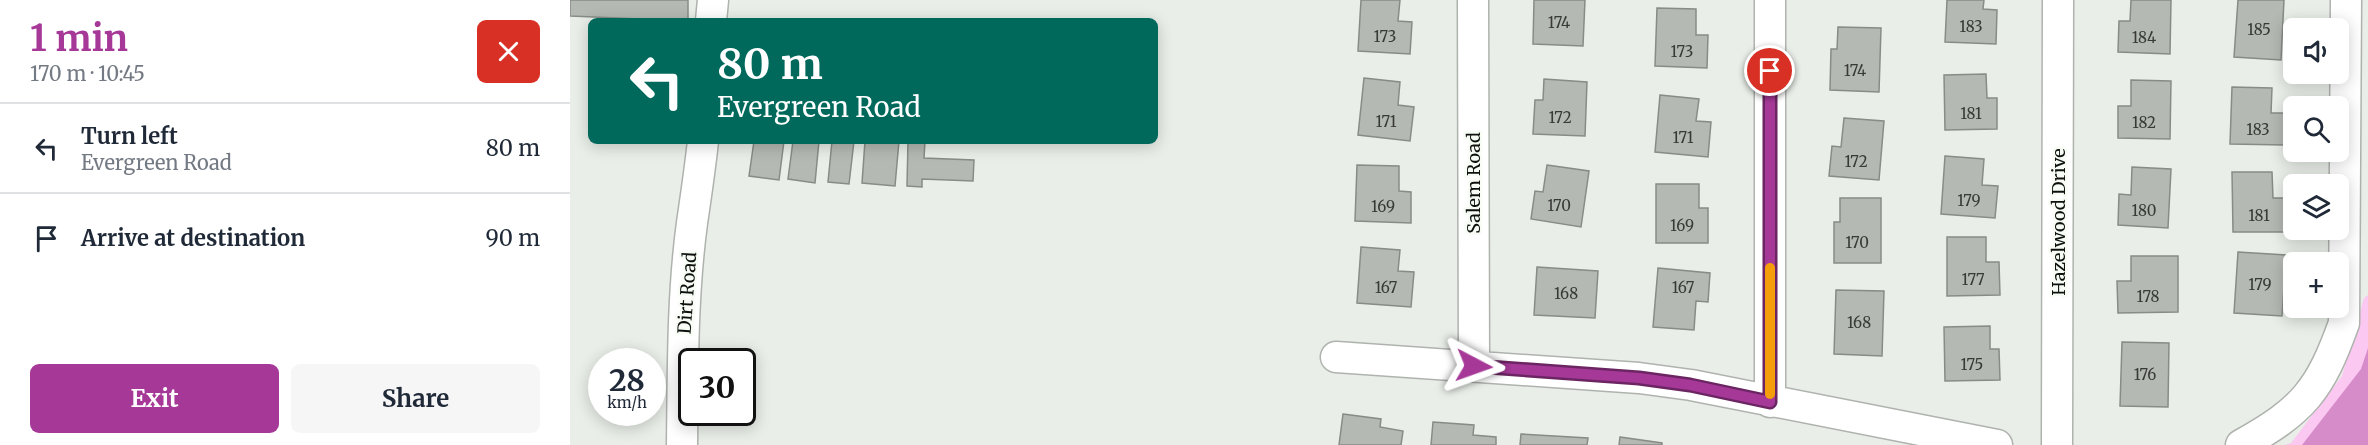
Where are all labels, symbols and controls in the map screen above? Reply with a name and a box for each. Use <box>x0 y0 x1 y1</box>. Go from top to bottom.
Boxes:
house number: 174 <box>1548 13 1570 32</box>
text: 1 min <box>30 16 128 61</box>
house number: 183 <box>1959 17 1983 36</box>
map controls <box>2283 18 2349 318</box>
button: sound <box>2283 18 2349 84</box>
button: close <box>477 20 540 83</box>
house number: 185 <box>2247 20 2271 39</box>
house number: 173 <box>1374 27 1396 46</box>
house number: 184 <box>2132 28 2156 47</box>
text: 80 m <box>717 38 823 90</box>
icon: left <box>618 42 696 120</box>
house number: 173 <box>1671 42 1693 61</box>
pin <box>1744 45 1795 96</box>
icon: arrive <box>1753 54 1786 87</box>
text: 170 m · 10:45 <box>30 61 145 86</box>
house number: 174 <box>1844 61 1866 80</box>
text: Evergreen Road <box>717 90 921 124</box>
button: search <box>2283 96 2349 162</box>
house number: 181 <box>1960 104 1982 123</box>
house number: 172 <box>1548 108 1572 127</box>
house number: 171 <box>1376 112 1397 131</box>
house number: 182 <box>2132 113 2156 132</box>
house number: 183 <box>2246 120 2270 139</box>
text: Turn left <box>81 122 178 150</box>
house number: 171 <box>1673 128 1694 147</box>
icon: left <box>30 132 63 165</box>
street label: Salem Road <box>1462 132 1485 234</box>
text: 80 m <box>486 134 540 162</box>
street label: Hazelwood Drive <box>2047 148 2070 296</box>
text: Evergreen Road <box>81 150 232 175</box>
house number: 172 <box>1844 152 1868 171</box>
button: layers <box>2283 174 2349 240</box>
house number: 179 <box>1957 191 1981 210</box>
house number: 170 <box>1547 196 1571 215</box>
house number: 169 <box>1371 197 1395 216</box>
house number: 180 <box>2132 201 2156 220</box>
house number: 181 <box>2248 206 2270 225</box>
house number: 169 <box>1670 216 1694 235</box>
icon: arrive <box>30 222 63 255</box>
text: Arrive at destination <box>81 224 305 252</box>
text: 90 m <box>485 224 540 252</box>
house number: 170 <box>1845 233 1869 252</box>
street label: Dirt Road <box>673 251 701 335</box>
button: + <box>2283 252 2349 318</box>
house number: 177 <box>1962 270 1985 289</box>
house number: 179 <box>2248 275 2272 294</box>
house number: 167 <box>1375 278 1398 297</box>
house number: 167 <box>1672 278 1695 297</box>
house number: 168 <box>1554 284 1578 303</box>
house number: 178 <box>2137 287 2160 306</box>
house number: 168 <box>1847 313 1871 332</box>
position arrow <box>1442 334 1506 398</box>
speed limit sign: 30 <box>678 348 756 426</box>
house number: 175 <box>1961 355 1983 374</box>
text: 28 <box>609 361 645 399</box>
button: Exit <box>30 364 279 433</box>
button: Share <box>291 364 540 433</box>
house number: 176 <box>2134 365 2156 384</box>
text: km/h <box>607 393 647 412</box>

